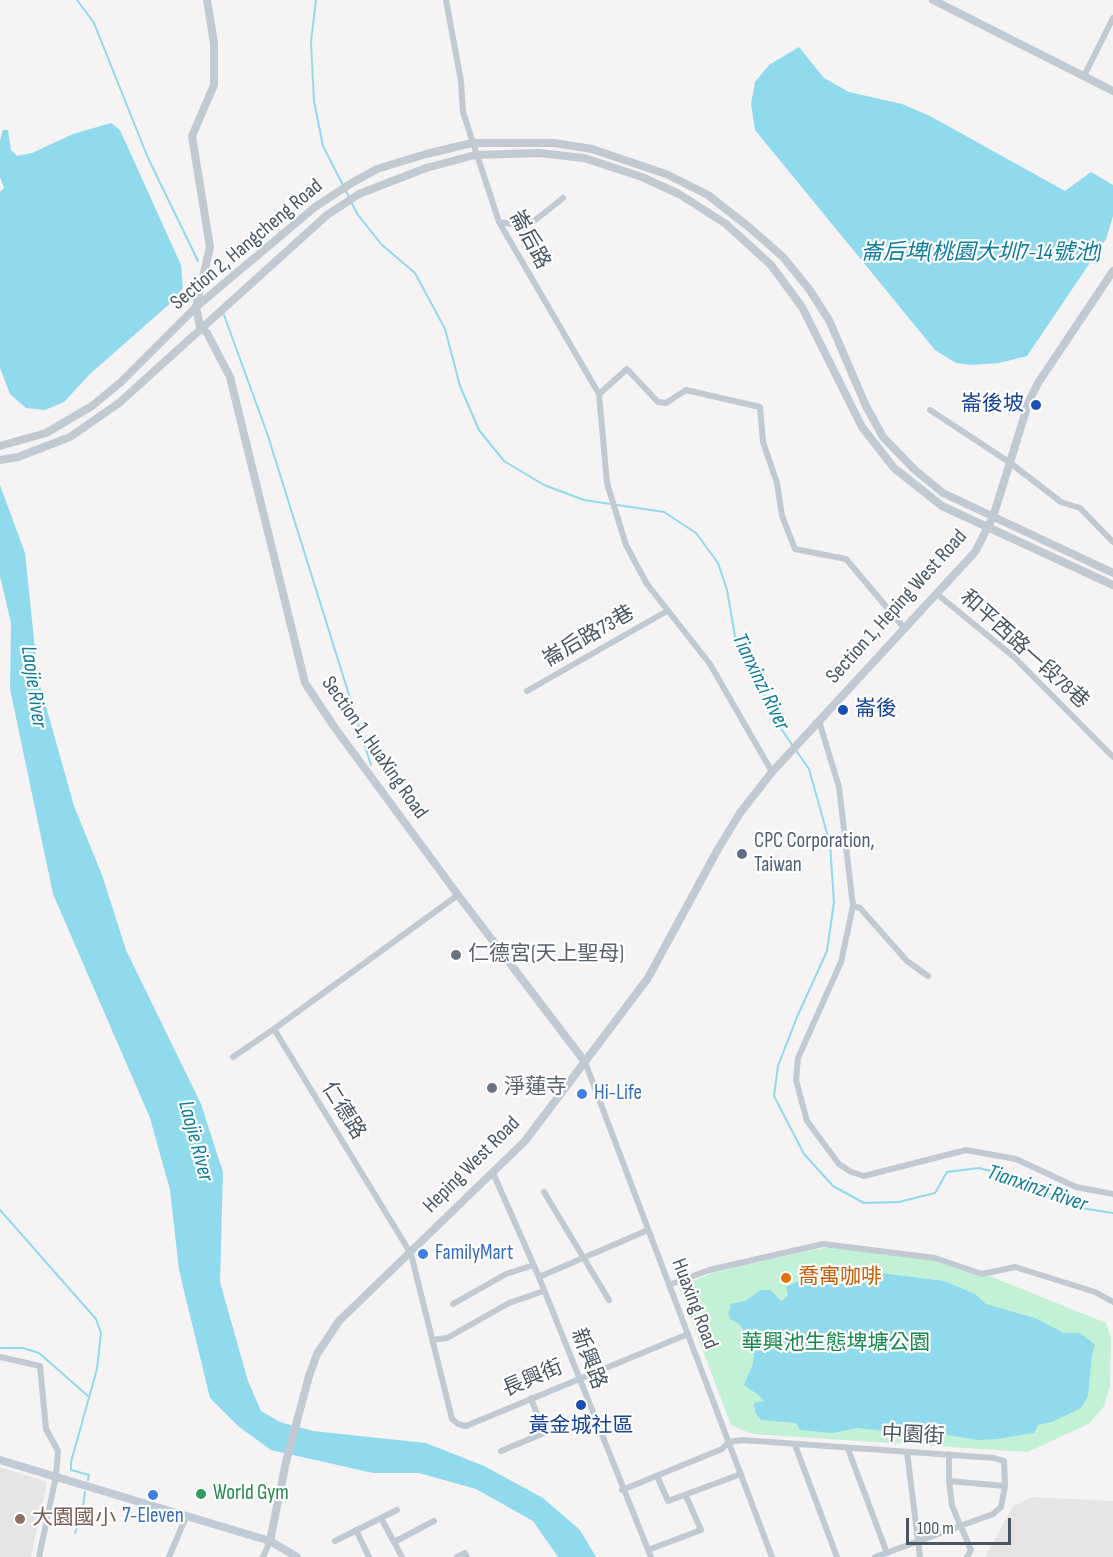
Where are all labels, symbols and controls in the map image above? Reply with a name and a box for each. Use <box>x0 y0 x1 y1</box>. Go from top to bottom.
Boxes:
street label: Section 2, Hangcheng Road <box>166 174 328 316</box>
street label: 崙后路 <box>503 206 555 274</box>
water label: 崙后埤(桃園大圳7-14號池) <box>861 240 1101 266</box>
place label: 崙後坡 <box>961 392 1024 418</box>
marker: 崙後坡 <box>1029 398 1043 412</box>
street label: Section 1, Heping West Road <box>821 525 973 689</box>
street label: 和平西路一段78巷 <box>954 586 1094 714</box>
street label: 崙后路73巷 <box>539 601 639 673</box>
water label: Tianxinzi River <box>725 629 795 735</box>
water label: Laojie River <box>14 644 52 730</box>
street label: Section 1, HuaXing Road <box>315 672 433 824</box>
place label: 崙後 <box>855 697 897 723</box>
marker: 崙後 <box>836 703 850 717</box>
place label: CPC Corporation, Taiwan <box>754 829 875 879</box>
marker: CPC Corporation, Taiwan <box>735 847 749 861</box>
place label: 仁德宮(天上聖母) <box>468 942 624 968</box>
marker: 仁德宮(天上聖母) <box>449 948 463 962</box>
place label: 淨蓮寺 <box>504 1075 567 1101</box>
street label: 仁德路 <box>316 1078 370 1144</box>
marker: 淨蓮寺 <box>485 1081 499 1095</box>
place label: Hi-Life <box>594 1081 642 1107</box>
marker: Hi-Life <box>575 1087 589 1101</box>
water label: Laojie River <box>172 1098 218 1184</box>
street label: Heping West Road <box>418 1111 526 1219</box>
water label: Tianxinzi River <box>983 1160 1091 1218</box>
place label: FamilyMart <box>435 1241 513 1267</box>
marker: FamilyMart <box>416 1247 430 1261</box>
street label: Huaxing Road <box>665 1255 723 1353</box>
place label: 喬寓咖啡 <box>798 1265 882 1291</box>
marker: 喬寓咖啡 <box>779 1271 793 1285</box>
street label: 新興路 <box>565 1325 611 1393</box>
park label: 華興池生態埤塘公園 <box>742 1331 930 1357</box>
street label: 長興街 <box>499 1355 567 1403</box>
marker: 黃金城社區 <box>574 1398 588 1412</box>
place label: 黃金城社區 <box>529 1414 633 1440</box>
street label: 中園街 <box>881 1422 945 1450</box>
place label: World Gym <box>213 1481 289 1507</box>
marker: World Gym <box>194 1487 208 1501</box>
marker: 7-Eleven <box>146 1488 160 1502</box>
place label: 7-Eleven <box>122 1504 184 1530</box>
place label: 大園國小 <box>32 1506 116 1532</box>
scale bar <box>909 1506 1014 1544</box>
marker: 大園國小 <box>13 1512 27 1526</box>
text: 100 m <box>917 1518 954 1539</box>

